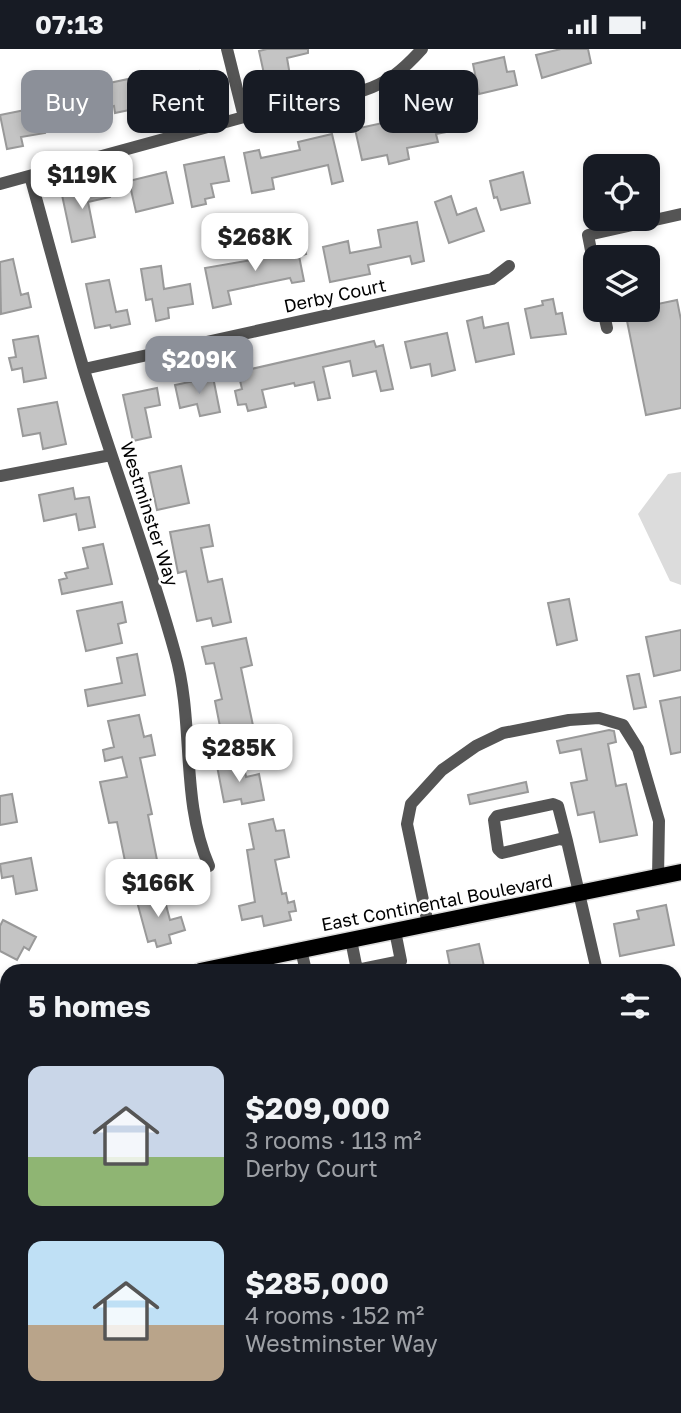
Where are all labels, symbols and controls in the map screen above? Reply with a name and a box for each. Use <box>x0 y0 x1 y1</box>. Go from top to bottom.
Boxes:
text: 07:13 <box>35 9 104 40</box>
chip: Buy <box>21 70 113 133</box>
chip: Rent <box>127 70 229 133</box>
chip: Filters <box>243 70 365 133</box>
chip: New <box>379 70 478 133</box>
pin: $119K <box>33 151 131 211</box>
map controls <box>583 154 660 322</box>
button: locate <box>583 154 660 231</box>
text: $119K <box>47 160 117 188</box>
pin: $268K <box>206 213 304 273</box>
text: $268K <box>217 222 293 250</box>
button: layers <box>583 245 660 322</box>
street label: Derby Court <box>282 273 388 317</box>
pin: $209K <box>150 337 248 396</box>
text: $209K <box>161 345 237 373</box>
street label: Westminster Way <box>116 439 184 589</box>
pin: $285K <box>190 725 288 784</box>
text: $285K <box>202 733 276 761</box>
pin: $166K <box>109 859 207 919</box>
text: $166K <box>121 868 195 896</box>
street label: East Continental Boulevard <box>319 869 554 935</box>
icon: filters <box>616 987 654 1025</box>
text: 5 homes <box>28 988 151 1024</box>
text: $209,000 <box>245 1090 390 1126</box>
icon: home <box>84 1094 168 1178</box>
text: 3 rooms · 113 m² <box>245 1126 422 1154</box>
text: Derby Court <box>245 1154 378 1182</box>
text: $285,000 <box>245 1265 389 1301</box>
icon: home <box>84 1269 168 1353</box>
text: 4 rooms · 152 m² <box>245 1301 424 1329</box>
text: Westminster Way <box>245 1329 438 1357</box>

